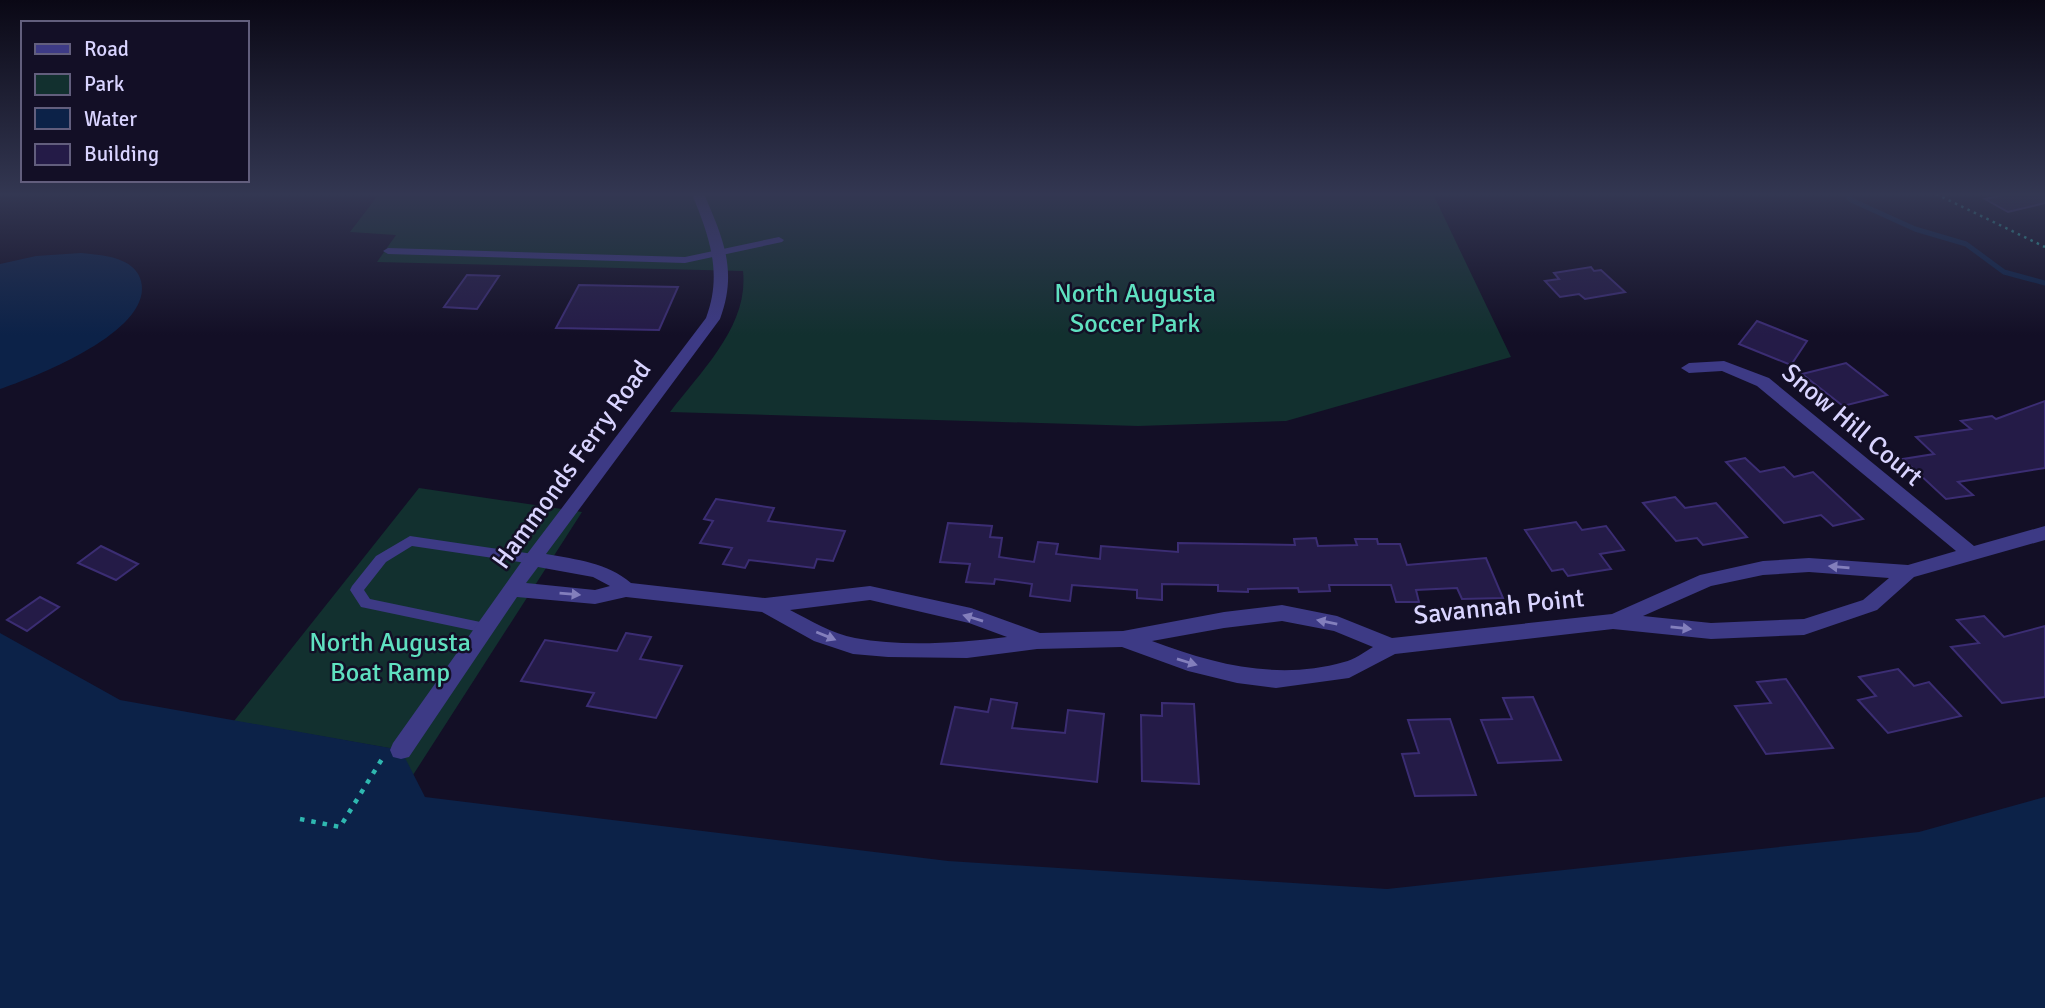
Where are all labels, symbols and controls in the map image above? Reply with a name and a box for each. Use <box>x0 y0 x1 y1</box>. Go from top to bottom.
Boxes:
legend <box>21 21 248 182</box>
text: Road <box>84 36 129 62</box>
text: Park <box>84 71 125 97</box>
text: Water <box>84 106 137 132</box>
text: Building <box>84 141 159 167</box>
park label: North Augusta Soccer Park <box>1054 278 1216 340</box>
street label: Hammonds Ferry Road <box>486 355 658 575</box>
street label: Snow Hill Court <box>1775 357 1929 493</box>
one-way arrow <box>1828 561 1850 572</box>
street label: Savannah Point <box>1412 582 1586 632</box>
one-way arrow <box>559 589 581 600</box>
one-way arrow <box>963 612 984 622</box>
one-way arrow <box>1316 616 1338 627</box>
one-way arrow <box>1670 623 1692 634</box>
park label: North Augusta Boat Ramp <box>309 627 471 689</box>
one-way arrow <box>815 630 836 641</box>
one-way arrow <box>1177 658 1198 668</box>

